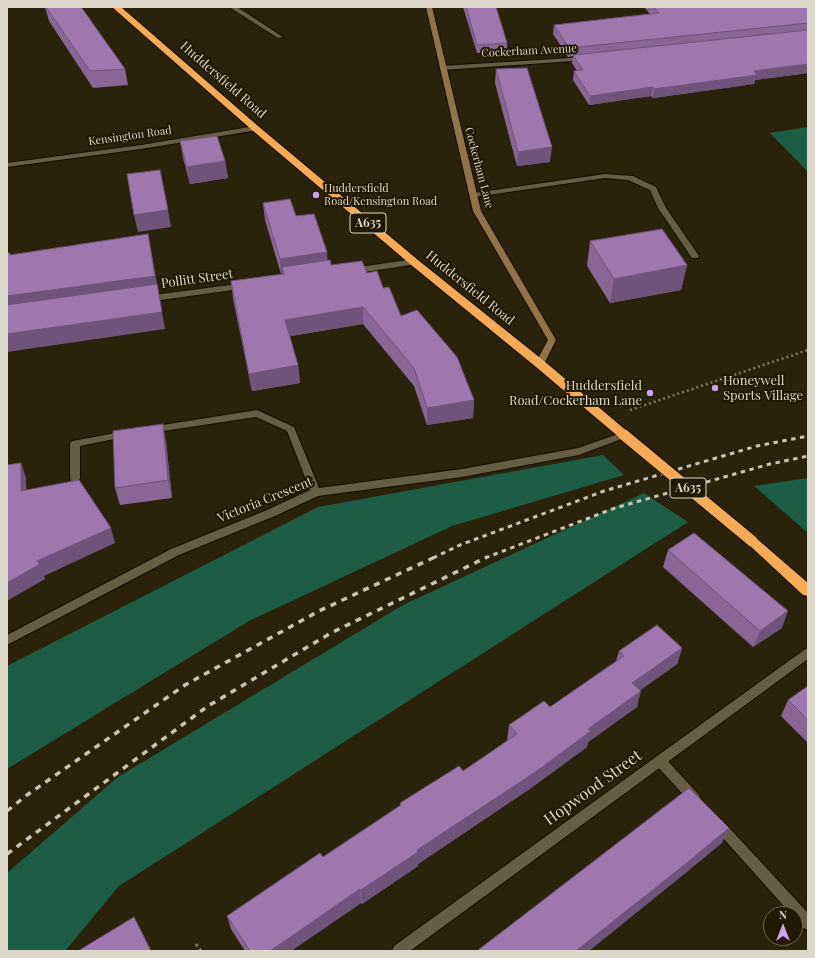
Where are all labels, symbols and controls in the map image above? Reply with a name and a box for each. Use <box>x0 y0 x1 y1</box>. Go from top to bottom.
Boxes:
street label: Huddersfield Road <box>177 38 269 122</box>
street label: Cockerham Avenue <box>481 42 577 60</box>
street label: Kensington Road <box>87 124 173 148</box>
street label: Cockerham Lane <box>462 126 496 210</box>
place label: Huddersfield Road/Kensington Road <box>324 182 437 208</box>
marker: Huddersfield Road/Kensington Road <box>311 190 321 200</box>
road number: A635 <box>350 213 386 233</box>
street label: Huddersfield Road <box>423 248 517 328</box>
street label: Pollitt Street <box>160 266 234 292</box>
place label: Honeywell Sports Village <box>723 373 803 404</box>
place label: Huddersfield Road/Cockerham Lane <box>509 378 642 409</box>
marker: Honeywell Sports Village <box>710 383 720 393</box>
marker: Huddersfield Road/Cockerham Lane <box>645 388 655 398</box>
street label: Victoria Crescent <box>215 474 315 526</box>
road number: A635 <box>670 478 706 498</box>
street label: Hopwood Street <box>541 746 645 830</box>
north arrow <box>763 906 803 946</box>
text: N <box>779 907 787 922</box>

